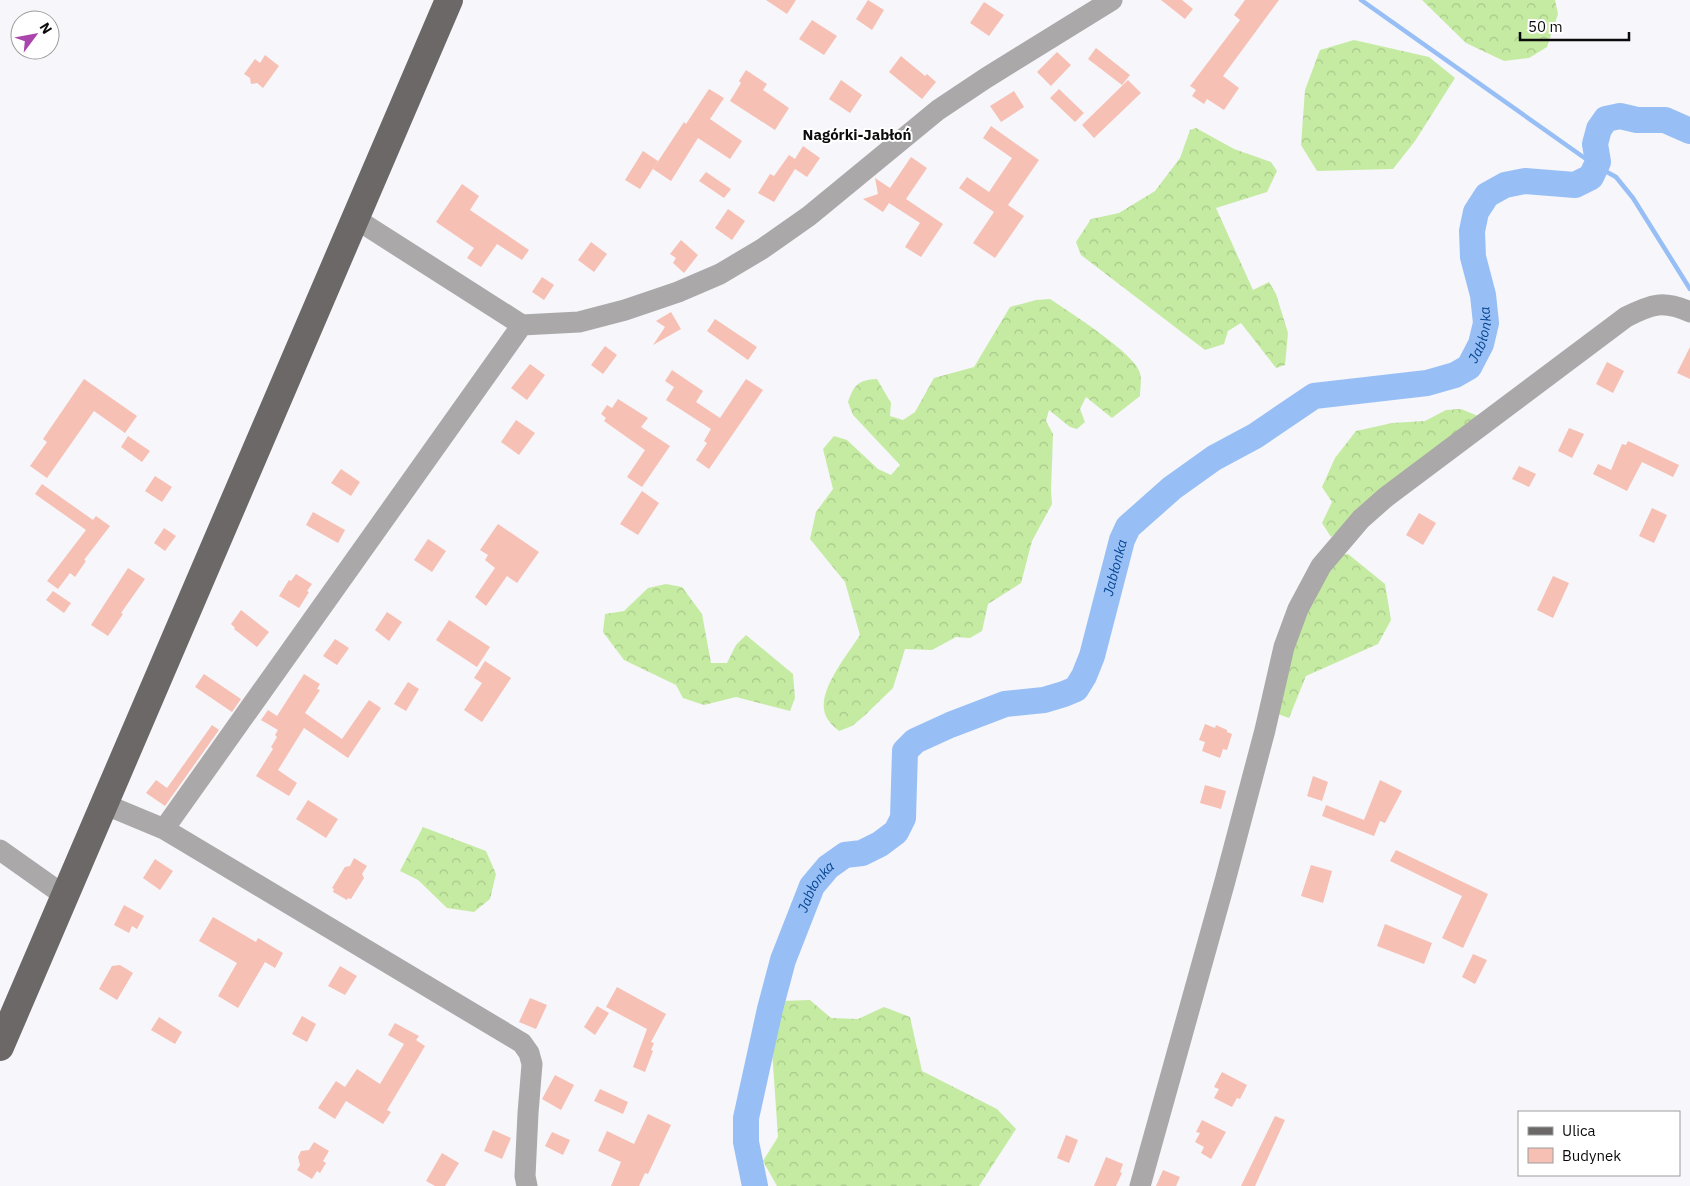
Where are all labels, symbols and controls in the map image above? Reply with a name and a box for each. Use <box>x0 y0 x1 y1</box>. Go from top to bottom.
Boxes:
north arrow <box>10 10 60 60</box>
scale bar <box>1520 10 1629 42</box>
text: 50 m <box>1528 17 1563 36</box>
text: N <box>36 19 56 37</box>
district label: Nagórki-Jabłoń <box>803 125 911 144</box>
water label: Jabłonka <box>1464 306 1495 366</box>
water label: Jabłonka <box>1099 537 1131 598</box>
water label: Jabłonka <box>794 857 838 915</box>
legend <box>1518 1111 1680 1176</box>
text: Ulica <box>1562 1121 1596 1140</box>
text: Budynek <box>1562 1146 1621 1165</box>

